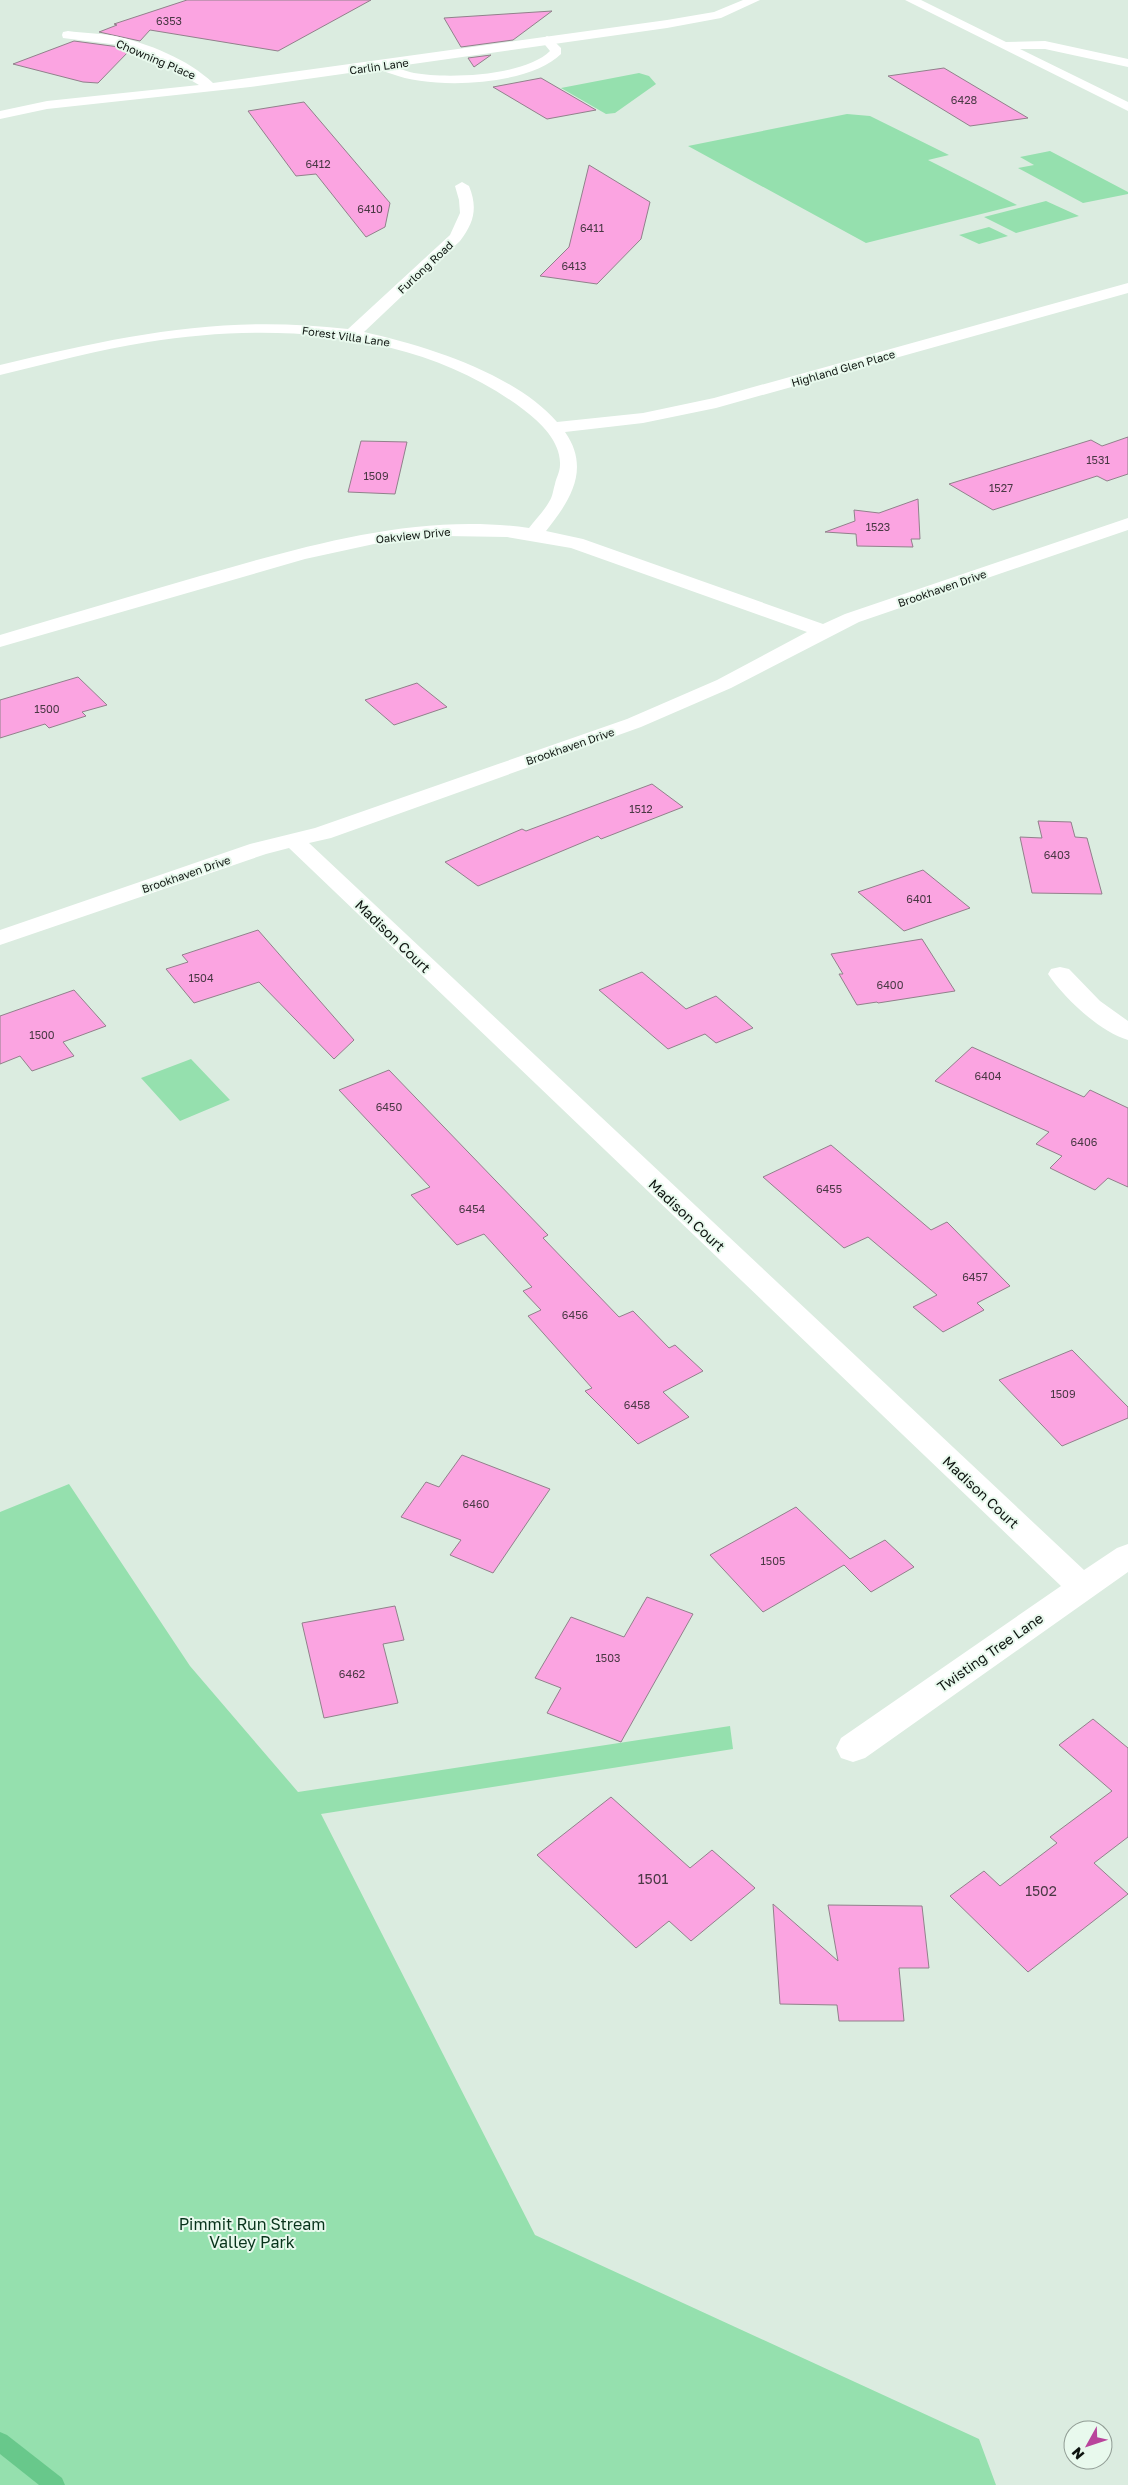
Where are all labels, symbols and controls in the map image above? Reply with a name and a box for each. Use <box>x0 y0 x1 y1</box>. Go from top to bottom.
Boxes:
house number: 6353 <box>156 14 182 27</box>
street label: Chowning Place <box>114 36 198 82</box>
street label: Carlin Lane <box>349 55 409 77</box>
house number: 6428 <box>951 93 978 106</box>
house number: 6412 <box>305 157 331 170</box>
house number: 6410 <box>357 202 383 215</box>
house number: 6411 <box>580 221 604 234</box>
street label: Furlong Road <box>395 238 455 296</box>
house number: 6413 <box>561 259 587 272</box>
street label: Forest Villa Lane <box>301 323 391 349</box>
street label: Highland Glen Place <box>790 347 896 389</box>
house number: 1531 <box>1086 453 1110 466</box>
house number: 1509 <box>363 469 389 482</box>
house number: 1527 <box>989 481 1013 494</box>
house number: 1523 <box>866 520 890 533</box>
street label: Oakview Drive <box>375 525 451 545</box>
street label: Brookhaven Drive <box>896 567 988 609</box>
house number: 1500 <box>34 702 60 715</box>
street label: Brookhaven Drive <box>524 725 616 767</box>
house number: 1512 <box>629 802 653 815</box>
house number: 6403 <box>1044 848 1070 861</box>
street label: Brookhaven Drive <box>140 853 232 895</box>
house number: 6401 <box>906 892 932 905</box>
street label: Madison Court <box>352 896 434 976</box>
house number: 1504 <box>188 971 214 984</box>
house number: 6400 <box>876 978 904 991</box>
house number: 1500 <box>29 1028 55 1041</box>
house number: 6404 <box>975 1069 1002 1082</box>
house number: 6450 <box>376 1100 402 1113</box>
house number: 6406 <box>1071 1135 1098 1148</box>
street label: Madison Court <box>645 1175 729 1255</box>
house number: 6455 <box>816 1182 842 1195</box>
house number: 6454 <box>459 1202 486 1215</box>
house number: 6457 <box>962 1270 988 1283</box>
house number: 6456 <box>562 1308 589 1321</box>
house number: 1509 <box>1050 1387 1076 1400</box>
house number: 6458 <box>624 1398 651 1411</box>
street label: Madison Court <box>939 1452 1023 1532</box>
house number: 6460 <box>463 1497 490 1510</box>
house number: 1505 <box>761 1554 785 1567</box>
street label: Twisting Tree Lane <box>934 1609 1046 1695</box>
house number: 1503 <box>596 1651 620 1664</box>
house number: 6462 <box>339 1667 365 1680</box>
house number: 1501 <box>638 1870 668 1887</box>
house number: 1502 <box>1025 1882 1057 1899</box>
park label: Pimmit Run Stream Valley Park <box>179 2214 325 2252</box>
north arrow <box>1063 2420 1113 2470</box>
text: N <box>1068 2444 1088 2463</box>

